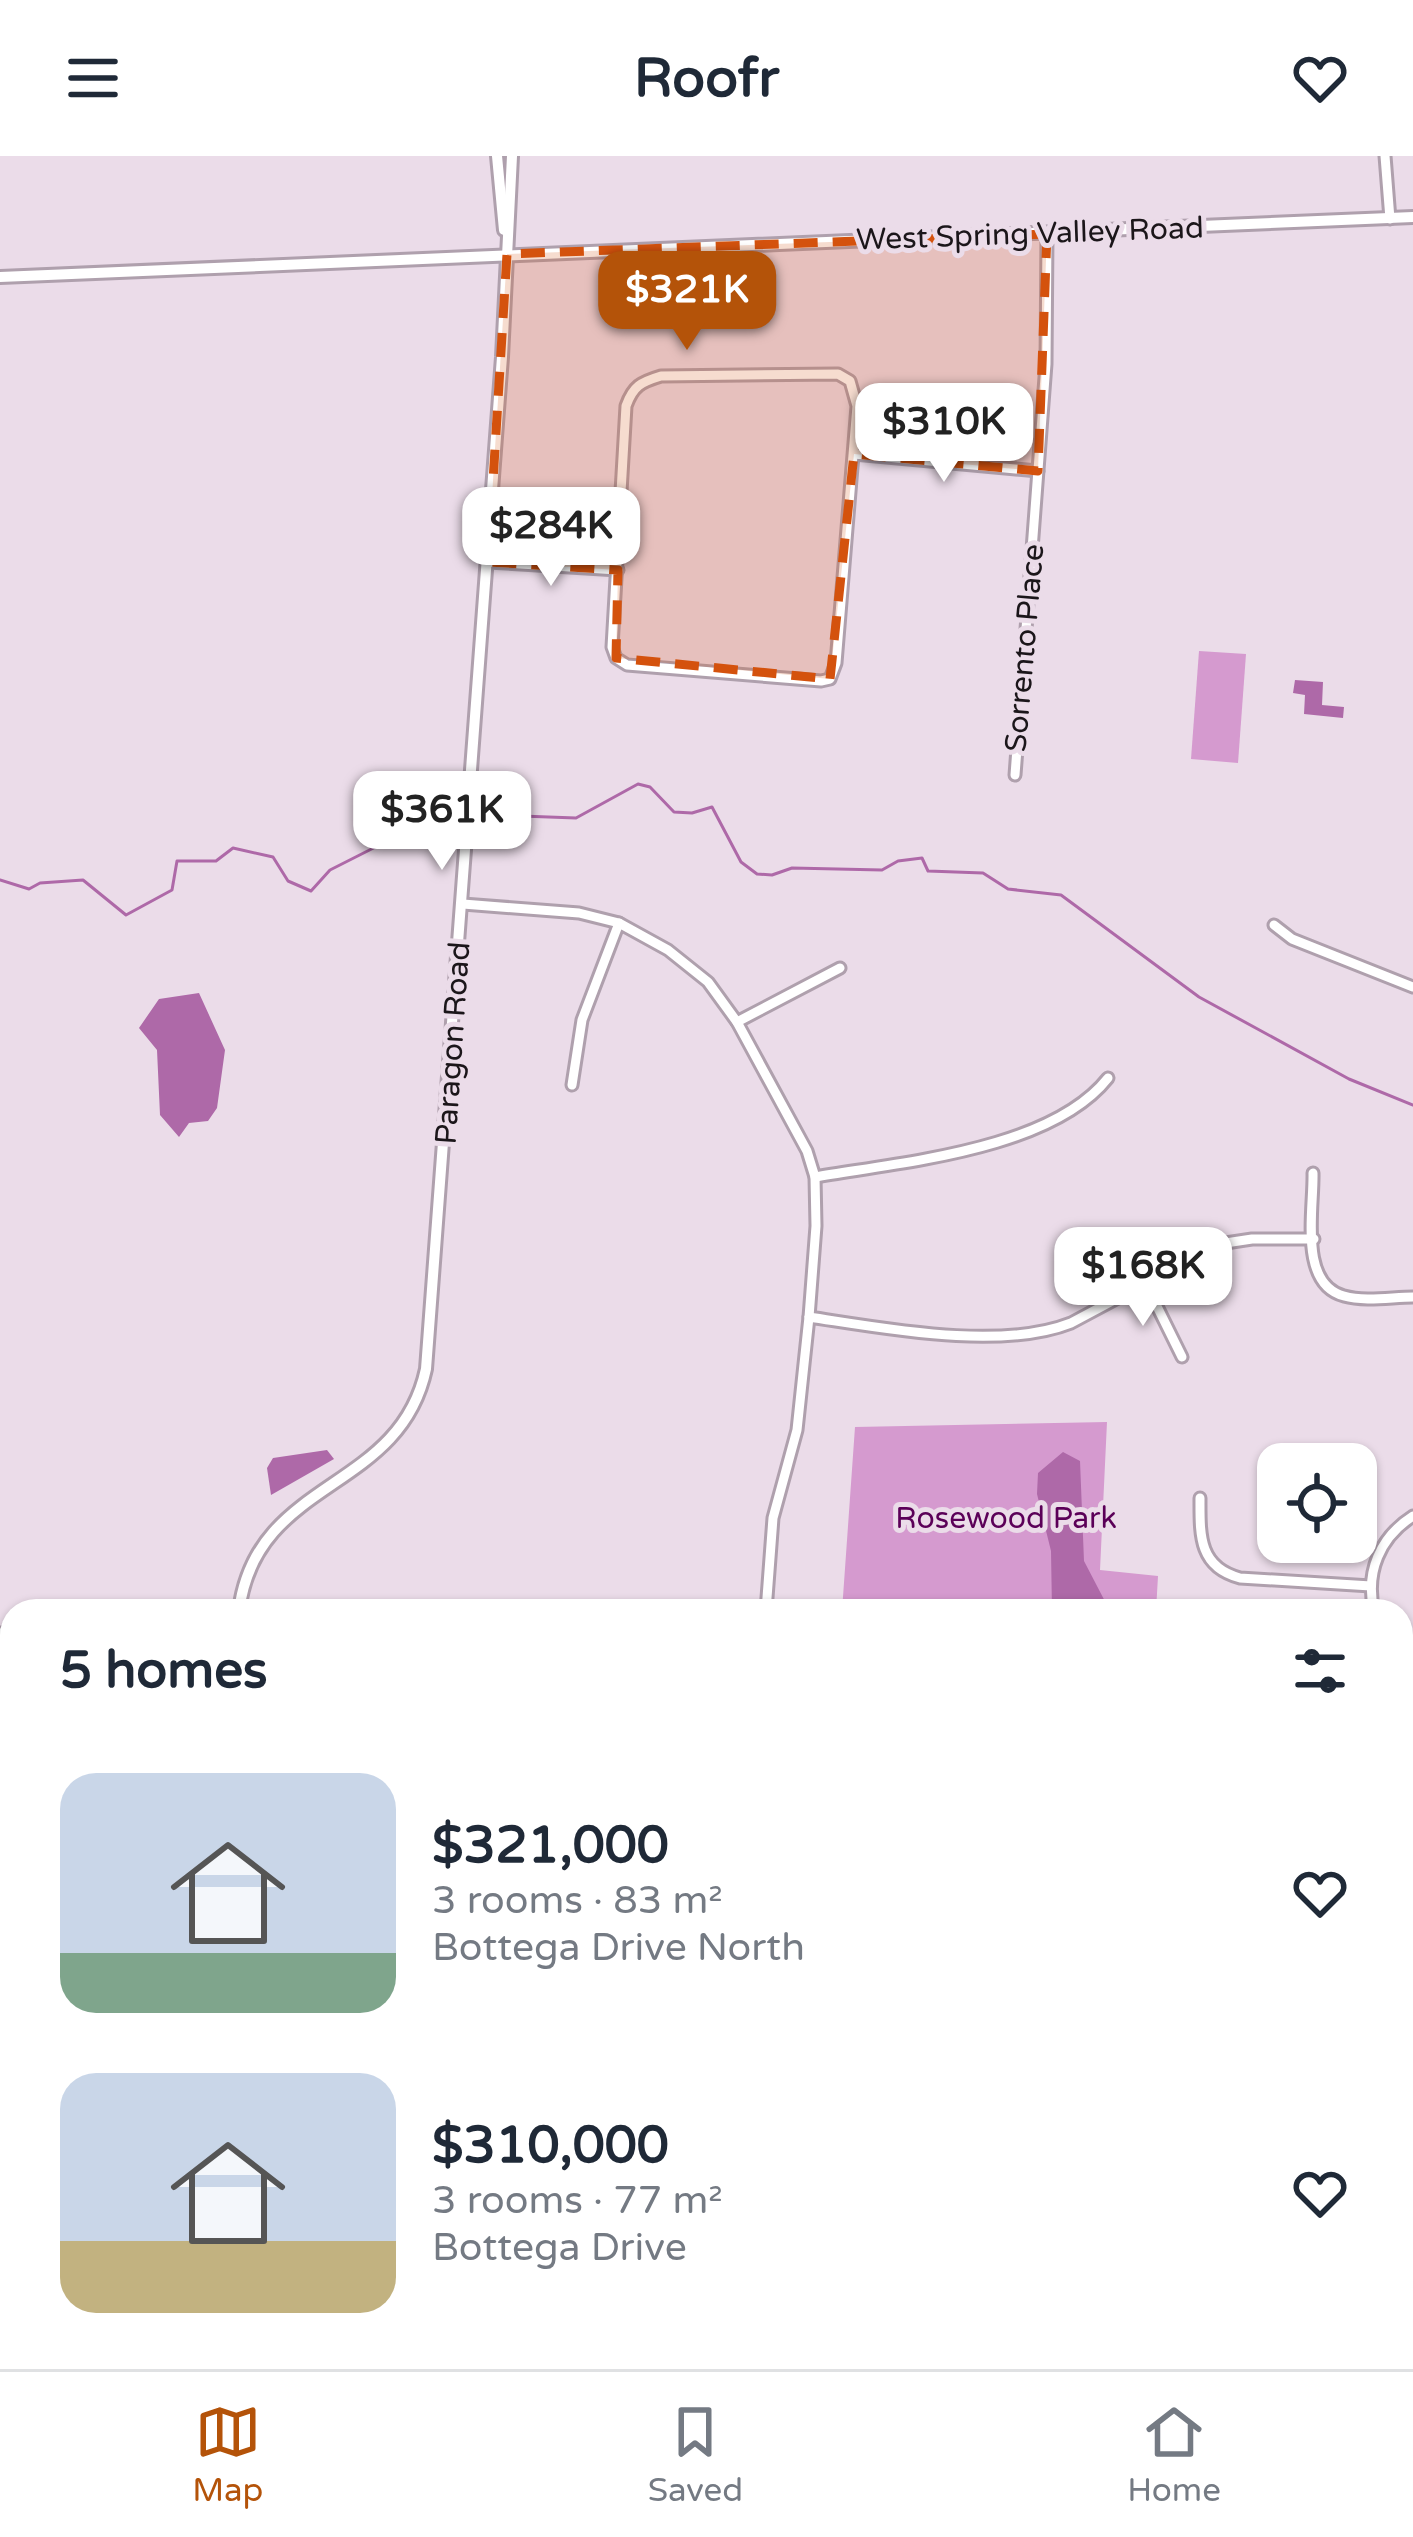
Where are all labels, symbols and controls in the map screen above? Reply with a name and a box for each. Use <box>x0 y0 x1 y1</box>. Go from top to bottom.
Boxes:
icon: menu <box>60 45 126 111</box>
icon: heart <box>1287 45 1353 111</box>
text: Roofr <box>634 46 779 111</box>
street label: West Spring Valley Road <box>856 209 1204 259</box>
pin: $321K <box>603 251 771 353</box>
text: $321K <box>625 266 749 313</box>
pin: $310K <box>860 383 1028 485</box>
text: $310K <box>882 398 1006 445</box>
pin: $284K <box>467 487 635 589</box>
text: $284K <box>489 502 613 549</box>
street label: Sorrento Place <box>997 542 1053 754</box>
pin: $361K <box>358 771 526 873</box>
text: $361K <box>380 786 504 833</box>
street label: Paragon Road <box>427 940 479 1146</box>
pin: $168K <box>1059 1227 1227 1329</box>
text: $168K <box>1081 1242 1205 1289</box>
map controls <box>1257 1443 1377 1563</box>
button: locate <box>1257 1443 1377 1563</box>
park label: Rosewood Park <box>895 1500 1117 1537</box>
icon: filters <box>1287 1638 1353 1704</box>
text: 5 homes <box>60 1640 268 1702</box>
text: $321,000 <box>432 1815 669 1877</box>
icon: home <box>156 1821 300 1965</box>
icon: heart <box>1287 1860 1353 1926</box>
text: 3 rooms · 83 m² <box>432 1877 723 1924</box>
text: Bottega Drive North <box>432 1924 805 1971</box>
text: $310,000 <box>432 2115 669 2177</box>
icon: home <box>156 2121 300 2265</box>
icon: heart <box>1287 2160 1353 2226</box>
text: 3 rooms · 77 m² <box>432 2177 723 2224</box>
text: Bottega Drive <box>432 2224 687 2271</box>
tab: Map <box>192 2399 263 2510</box>
tab: Saved <box>648 2399 743 2510</box>
tab: Home <box>1127 2399 1221 2510</box>

